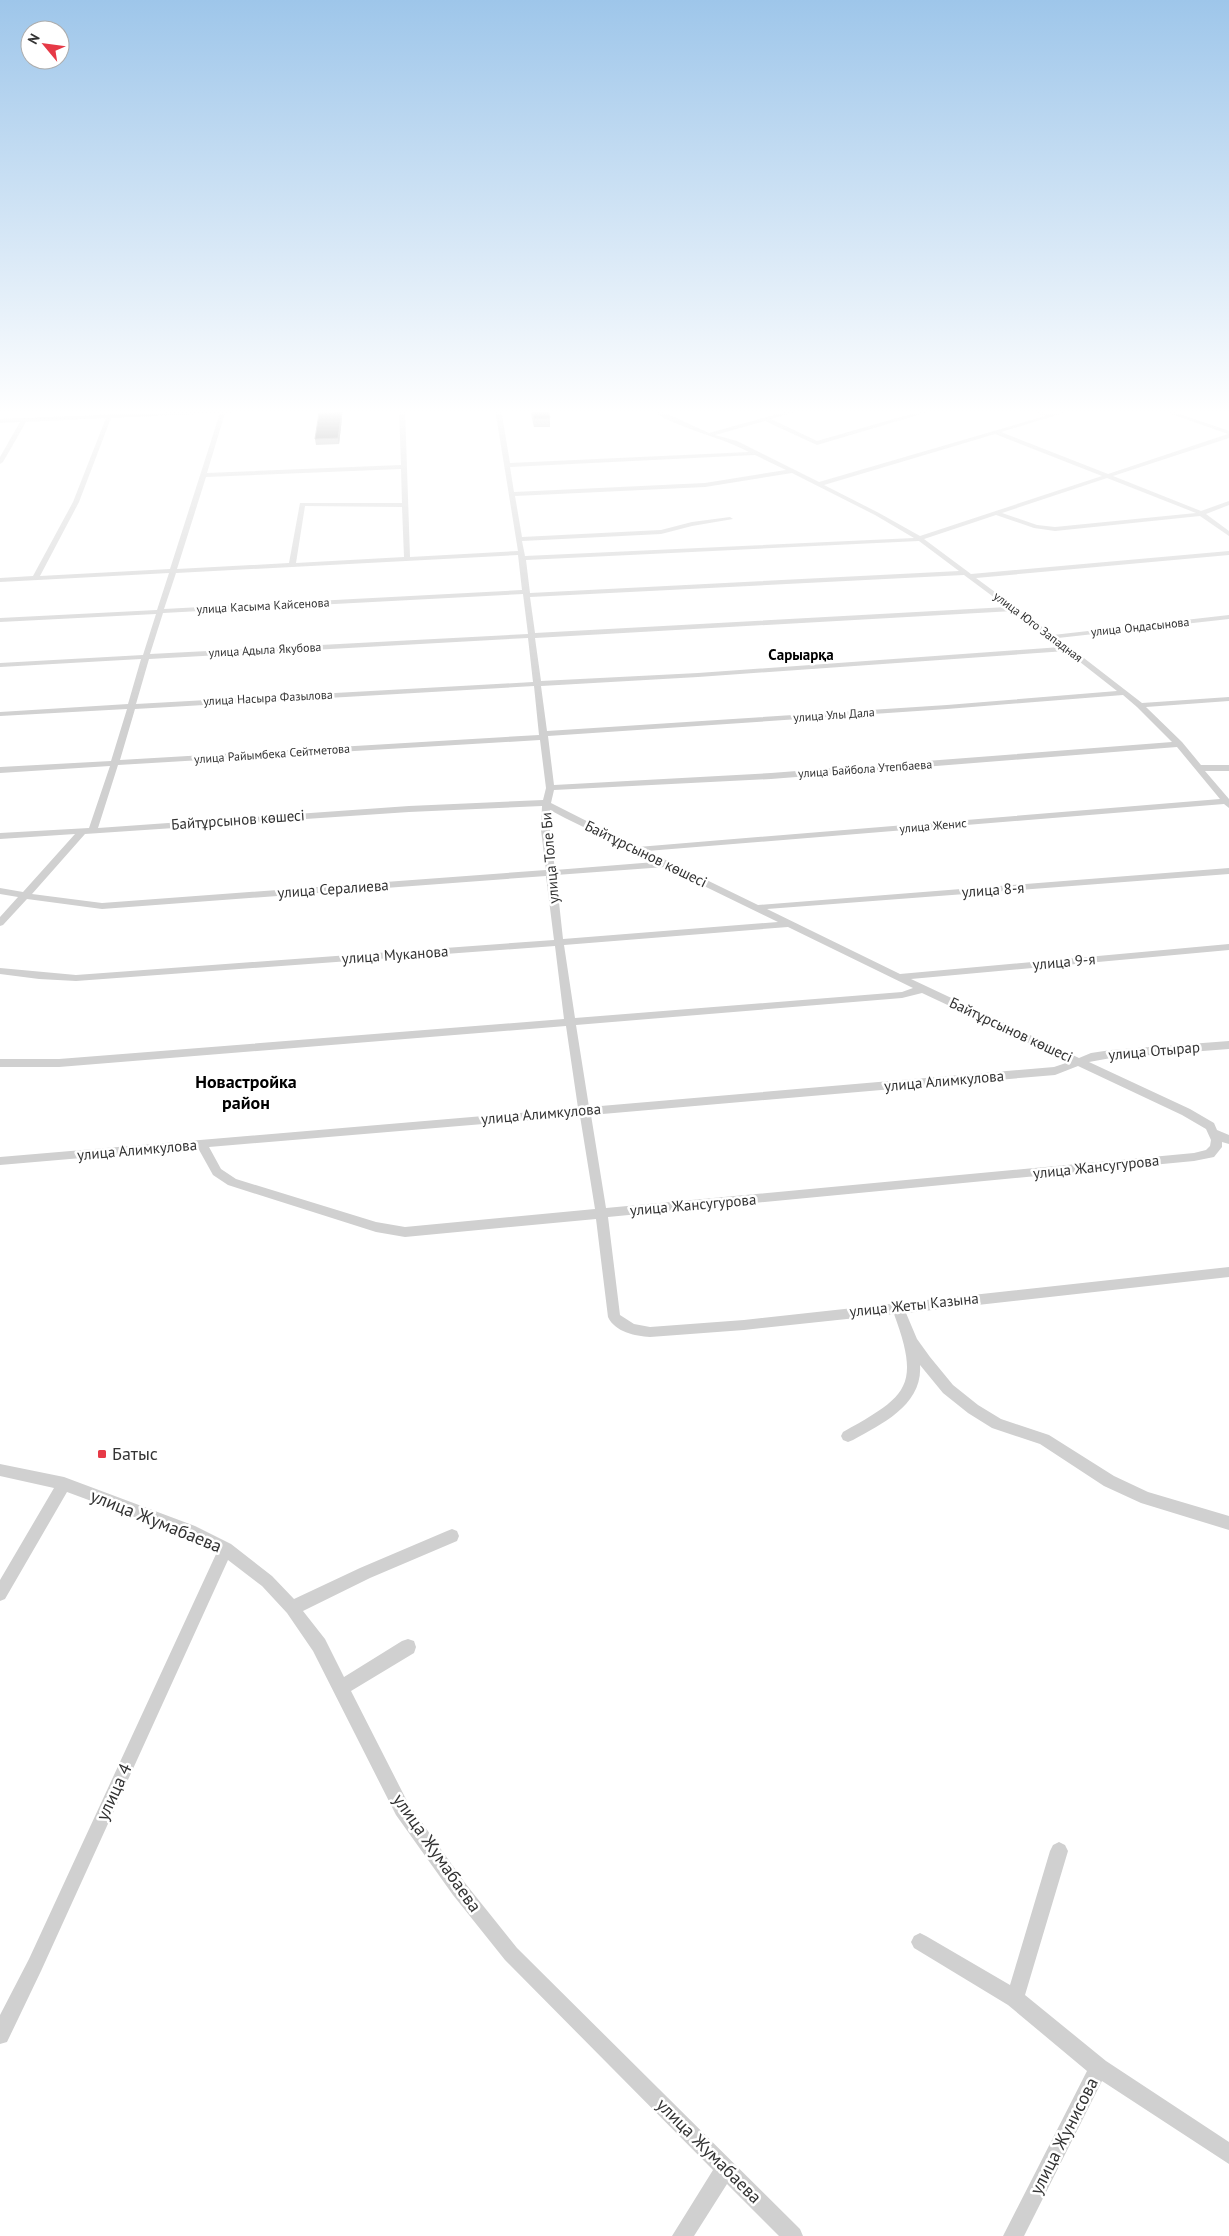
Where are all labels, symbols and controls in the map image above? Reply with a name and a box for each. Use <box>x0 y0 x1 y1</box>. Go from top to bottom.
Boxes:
north arrow <box>20 20 70 70</box>
text: N <box>24 30 44 47</box>
street label: улица Юго Западная <box>991 588 1086 665</box>
street label: улица Касыма Кайсенова <box>196 595 330 616</box>
street label: улица Ондасынова <box>1090 614 1190 639</box>
street label: улица Адыла Якубова <box>208 639 322 660</box>
district label: Сарыарқа <box>768 645 834 664</box>
street label: улица Насыра Фазылова <box>203 687 333 708</box>
street label: улица Улы Дала <box>793 704 875 725</box>
street label: улица Райымбека Сейтметова <box>193 741 350 766</box>
street label: улица Байбола Утепбаева <box>797 756 933 781</box>
street label: Байтұрсынов көшесі <box>171 805 305 834</box>
street label: улица Толе Би <box>536 812 563 905</box>
street label: улица Женис <box>899 815 968 836</box>
street label: Байтұрсынов көшесі <box>582 816 711 891</box>
street label: улица Сералиева <box>277 875 389 902</box>
street label: улица 8-я <box>961 878 1025 901</box>
street label: улица Муканова <box>341 941 449 968</box>
street label: улица 9-я <box>1032 949 1096 974</box>
street label: Байтұрсынов көшесі <box>947 993 1076 1066</box>
street label: улица Отырар <box>1107 1037 1201 1064</box>
street label: улица Алимкулова <box>883 1066 1005 1095</box>
district label: Новастройка район <box>195 1070 297 1114</box>
street label: улица Алимкулова <box>480 1099 602 1128</box>
street label: улица Алимкулова <box>76 1135 198 1164</box>
street label: улица Жансугурова <box>1032 1150 1160 1183</box>
street label: улица Жансугурова <box>629 1190 757 1219</box>
street label: улица Жеты Казына <box>848 1288 980 1321</box>
place label: Батыс <box>112 1442 158 1465</box>
marker: Батыс <box>96 1448 108 1460</box>
street label: улица Жумабаева <box>87 1484 225 1557</box>
street label: улица 4 <box>90 1759 137 1824</box>
street label: улица Жумабаева <box>388 1789 487 1917</box>
street label: улица Жунисова <box>1024 2073 1103 2198</box>
street label: улица Жумабаева <box>652 2093 767 2208</box>

